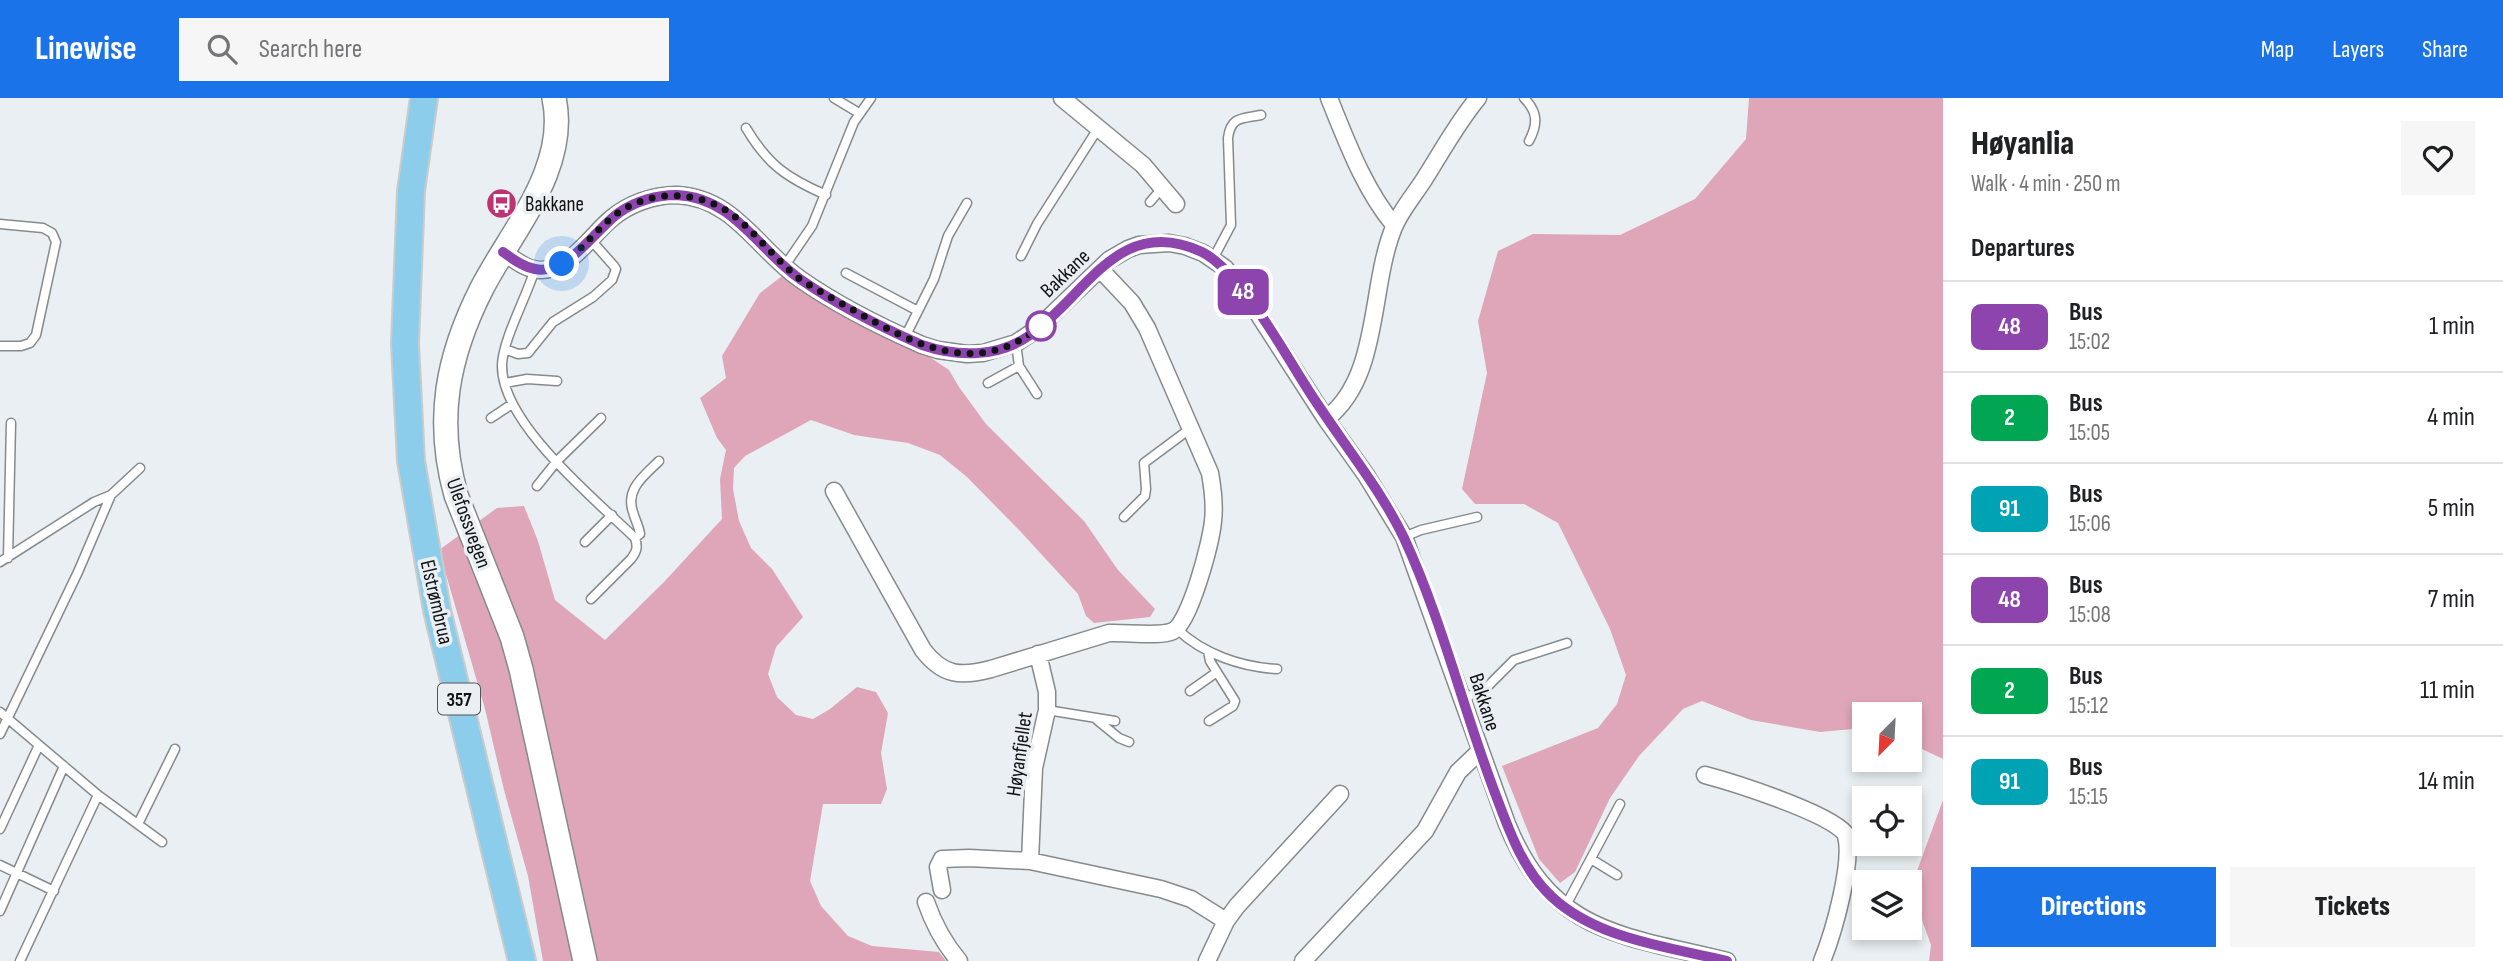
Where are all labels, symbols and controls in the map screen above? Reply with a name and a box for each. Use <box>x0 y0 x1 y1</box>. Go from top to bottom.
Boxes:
search box <box>179 18 669 81</box>
text: Linewise <box>35 29 137 69</box>
icon: search <box>203 30 241 68</box>
text: Search here <box>259 34 362 65</box>
text: Map <box>2261 35 2294 64</box>
text: Layers <box>2332 35 2384 64</box>
text: Share <box>2422 35 2468 64</box>
button: heart <box>2401 121 2475 195</box>
text: Høyanlia <box>1971 124 2074 164</box>
text: Walk · 4 min · 250 m <box>1971 170 2121 198</box>
bus stop icon: Bakkane <box>485 187 519 221</box>
place label: Bakkane <box>525 192 584 217</box>
text: Departures <box>1971 233 2075 264</box>
street label: Bakkane <box>1035 244 1095 303</box>
your location <box>544 246 579 281</box>
line badge: 48 <box>1212 269 1274 315</box>
text: 48 <box>1232 277 1254 306</box>
text: Bus <box>2069 297 2103 328</box>
unlabelled marker <box>1026 311 1056 341</box>
text: 1 min <box>2429 311 2475 342</box>
text: 48 <box>1998 312 2021 341</box>
text: 15:02 <box>2069 328 2110 356</box>
text: Bus <box>2069 388 2103 419</box>
text: 4 min <box>2427 402 2475 433</box>
text: 2 <box>2004 403 2015 432</box>
text: 15:05 <box>2069 419 2110 447</box>
street label: Ulefossvegen <box>441 475 496 572</box>
text: Bus <box>2069 479 2103 510</box>
text: 5 min <box>2428 493 2475 524</box>
text: 91 <box>1999 494 2020 523</box>
text: 15:06 <box>2069 510 2111 538</box>
street label: Elstrømbrua <box>415 557 458 647</box>
text: Bus <box>2069 570 2103 601</box>
text: 7 min <box>2428 584 2475 615</box>
text: 48 <box>1998 585 2021 614</box>
text: 15:08 <box>2069 601 2111 629</box>
text: Bus <box>2069 661 2103 692</box>
street label: Bakkane <box>1464 670 1506 734</box>
text: 11 min <box>2420 675 2475 706</box>
text: 2 <box>2004 676 2015 705</box>
road number: 357 <box>438 684 480 714</box>
text: 15:12 <box>2069 692 2108 720</box>
north arrow <box>1852 702 1922 772</box>
map controls <box>1852 702 1922 940</box>
street label: Høyanfjellet <box>1001 710 1038 798</box>
text: Bus <box>2069 752 2103 783</box>
text: 14 min <box>2418 766 2475 797</box>
text: 91 <box>1999 767 2020 796</box>
text: 15:15 <box>2069 783 2108 811</box>
button: locate <box>1852 786 1922 856</box>
button: Directions <box>1971 867 2216 947</box>
button: Tickets <box>2230 867 2475 947</box>
button: layers <box>1852 870 1922 940</box>

